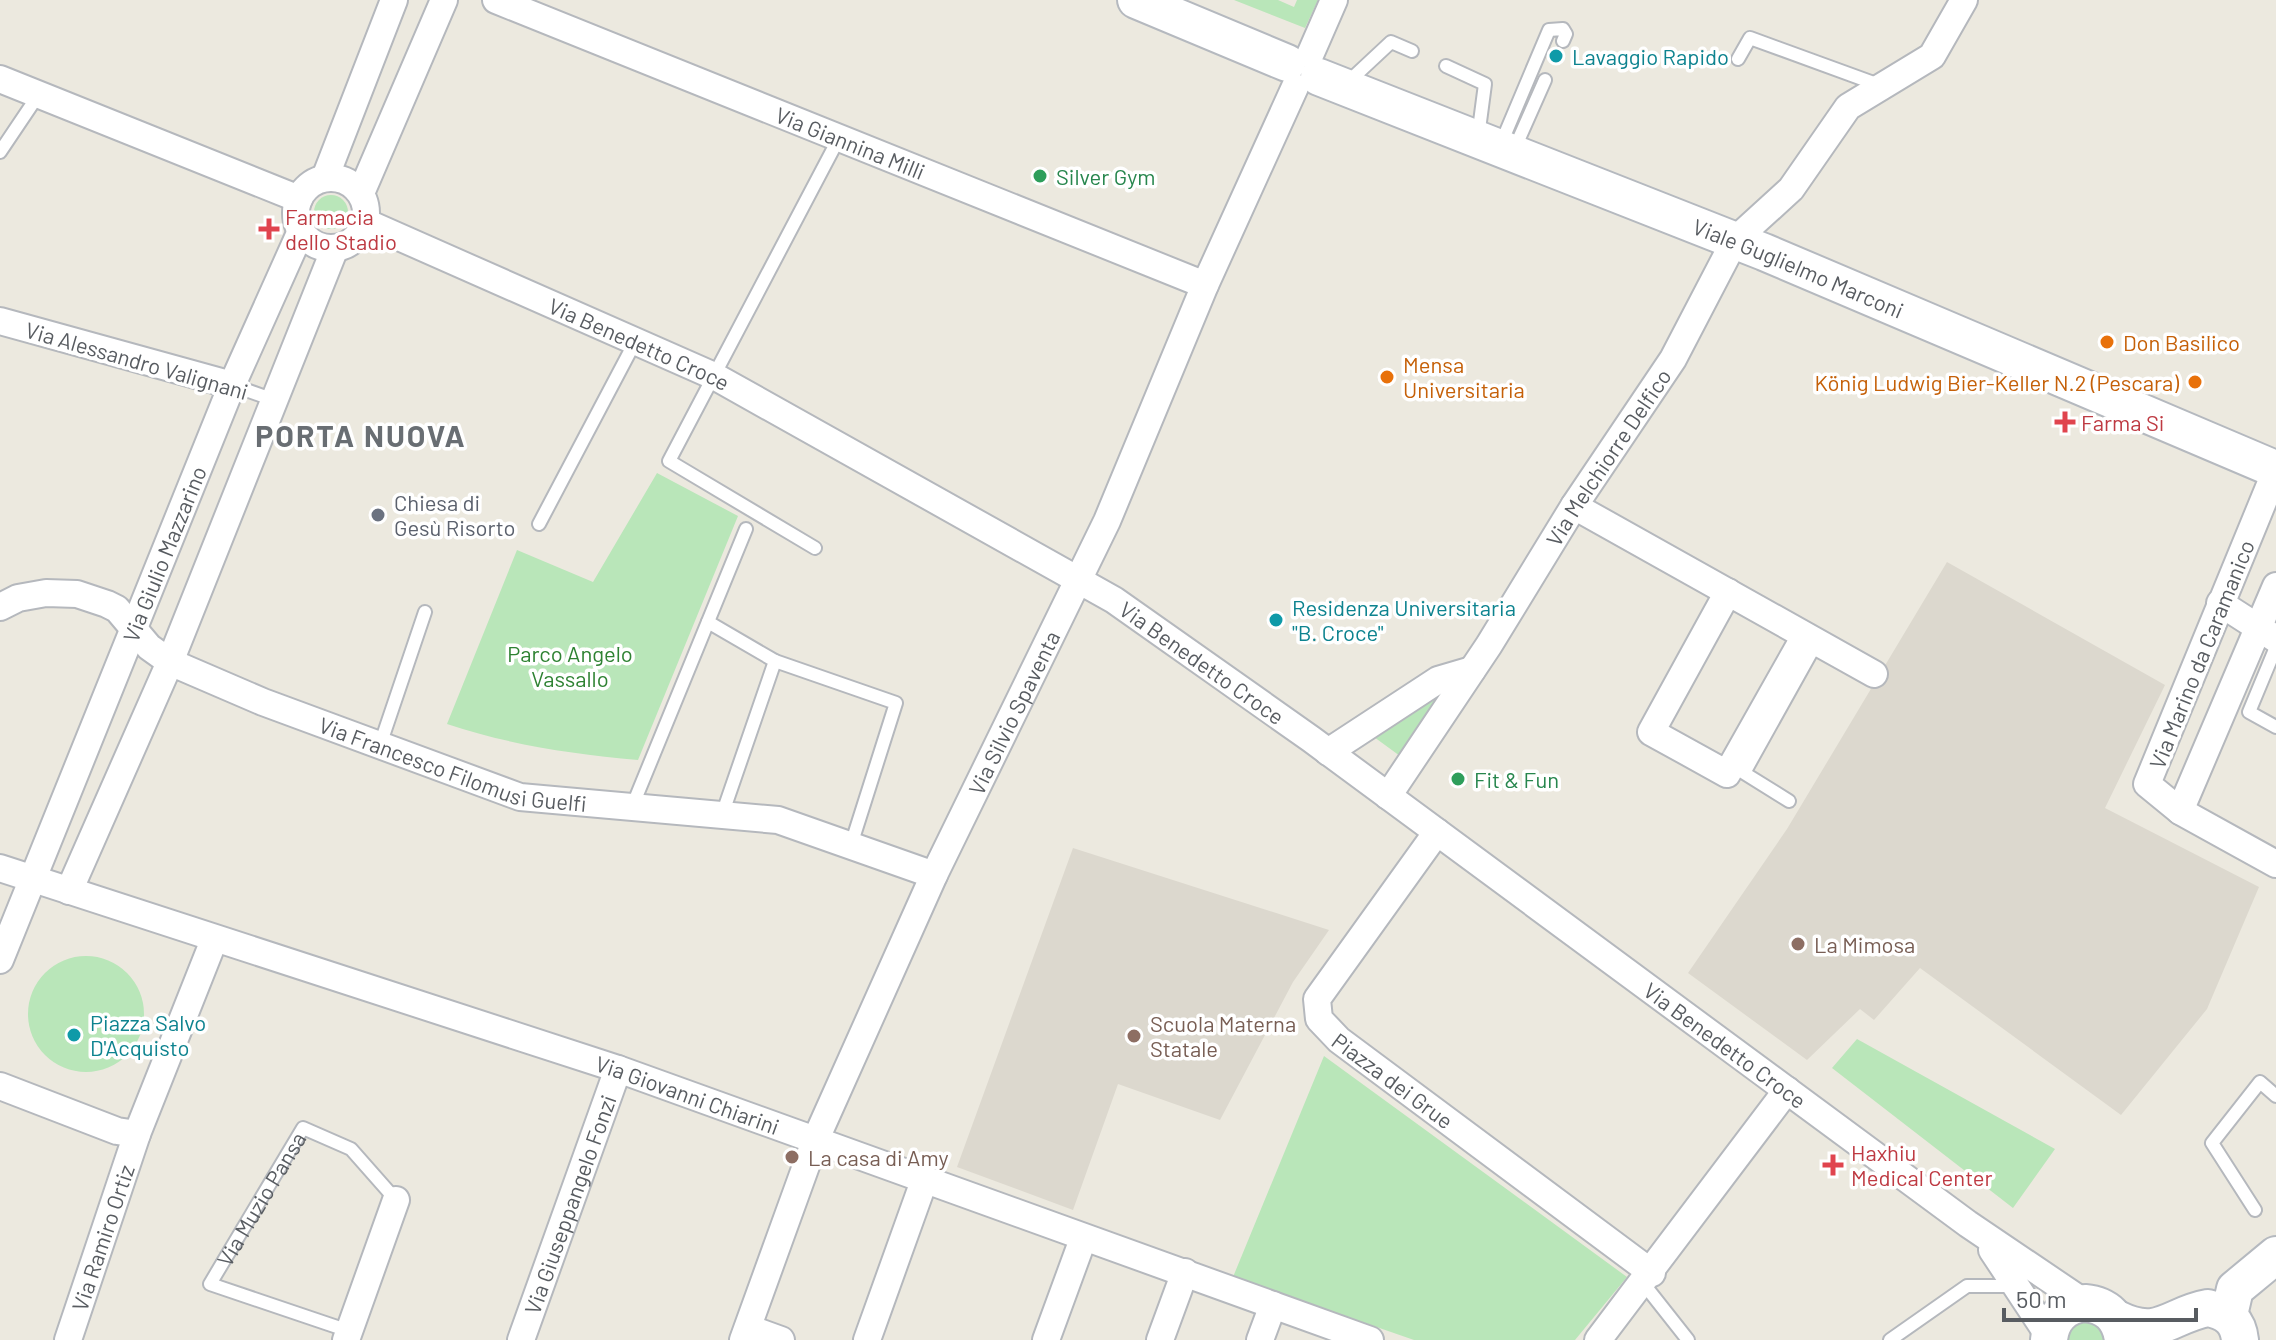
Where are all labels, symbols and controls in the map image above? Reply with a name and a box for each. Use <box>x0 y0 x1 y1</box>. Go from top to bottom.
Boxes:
place label: Lavaggio Rapido <box>1572 43 1729 69</box>
marker: Lavaggio Rapido <box>1547 47 1565 65</box>
street label: Via Giannina Milli <box>772 101 929 184</box>
place label: Silver Gym <box>1056 163 1156 189</box>
marker: Silver Gym <box>1031 167 1049 185</box>
place label: Farmacia dello Stadio <box>285 203 397 254</box>
street label: Viale Guglielmo Marconi <box>1689 212 1908 323</box>
marker: Farmacia dello Stadio <box>260 220 278 238</box>
street label: Via Benedetto Croce <box>545 292 734 395</box>
street label: Via Alessandro Valignani <box>23 316 251 404</box>
place label: Don Basilico <box>2123 329 2240 355</box>
marker: Don Basilico <box>2098 333 2116 351</box>
place label: Mensa Universitaria <box>1403 351 1525 402</box>
street label: Via Melchiorre Delfico <box>1540 364 1676 550</box>
marker: Mensa Universitaria <box>1378 368 1396 386</box>
place label: König Ludwig Bier-Keller N.2 (Pescara) <box>1814 369 2179 395</box>
marker: König Ludwig Bier-Keller N.2 (Pescara) <box>2186 373 2204 391</box>
place label: Farma Si <box>2081 409 2164 435</box>
marker: Farma Si <box>2056 413 2074 431</box>
district label: PORTA NUOVA <box>255 417 467 453</box>
street label: Via Giulio Mazzarino <box>117 462 211 646</box>
place label: Chiesa di Gesù Risorto <box>394 489 515 540</box>
marker: Chiesa di Gesù Risorto <box>369 506 387 524</box>
street label: Via Marino da Caramanico <box>2143 536 2259 772</box>
place label: Residenza Universitaria "B. Croce" <box>1292 594 1516 645</box>
street label: Via Benedetto Croce <box>1115 595 1290 729</box>
marker: Residenza Universitaria "B. Croce" <box>1267 611 1285 629</box>
street label: Via Silvio Spaventa <box>962 626 1065 799</box>
park label: Parco Angelo Vassallo <box>507 640 633 691</box>
street label: Via Francesco Filomusi Guelfi <box>316 711 588 816</box>
place label: Fit & Fun <box>1474 766 1559 792</box>
marker: Fit & Fun <box>1449 770 1467 788</box>
place label: La Mimosa <box>1814 931 1915 957</box>
marker: La Mimosa <box>1789 935 1807 953</box>
street label: Via Benedetto Croce <box>1639 976 1812 1113</box>
place label: Piazza Salvo D'Acquisto <box>90 1009 206 1060</box>
place label: Scuola Materna Statale <box>1150 1010 1296 1061</box>
marker: Piazza Salvo D'Acquisto <box>65 1026 83 1044</box>
marker: Scuola Materna Statale <box>1125 1027 1143 1045</box>
street label: Piazza dei Grue <box>1327 1027 1458 1134</box>
street label: Via Giovanni Chiarini <box>593 1050 783 1139</box>
street label: Via Giuseppangelo Fonzi <box>518 1091 621 1317</box>
street label: Via Muzio Pansa <box>211 1127 311 1270</box>
place label: Haxhiu Medical Center <box>1851 1139 1993 1190</box>
place label: La casa di Amy <box>808 1144 949 1170</box>
marker: La casa di Amy <box>783 1148 801 1166</box>
marker: Haxhiu Medical Center <box>1822 1154 1844 1176</box>
street label: Via Ramiro Ortiz <box>66 1161 139 1314</box>
scale bar <box>2004 1272 2196 1322</box>
text: 50 m <box>2016 1284 2067 1313</box>

